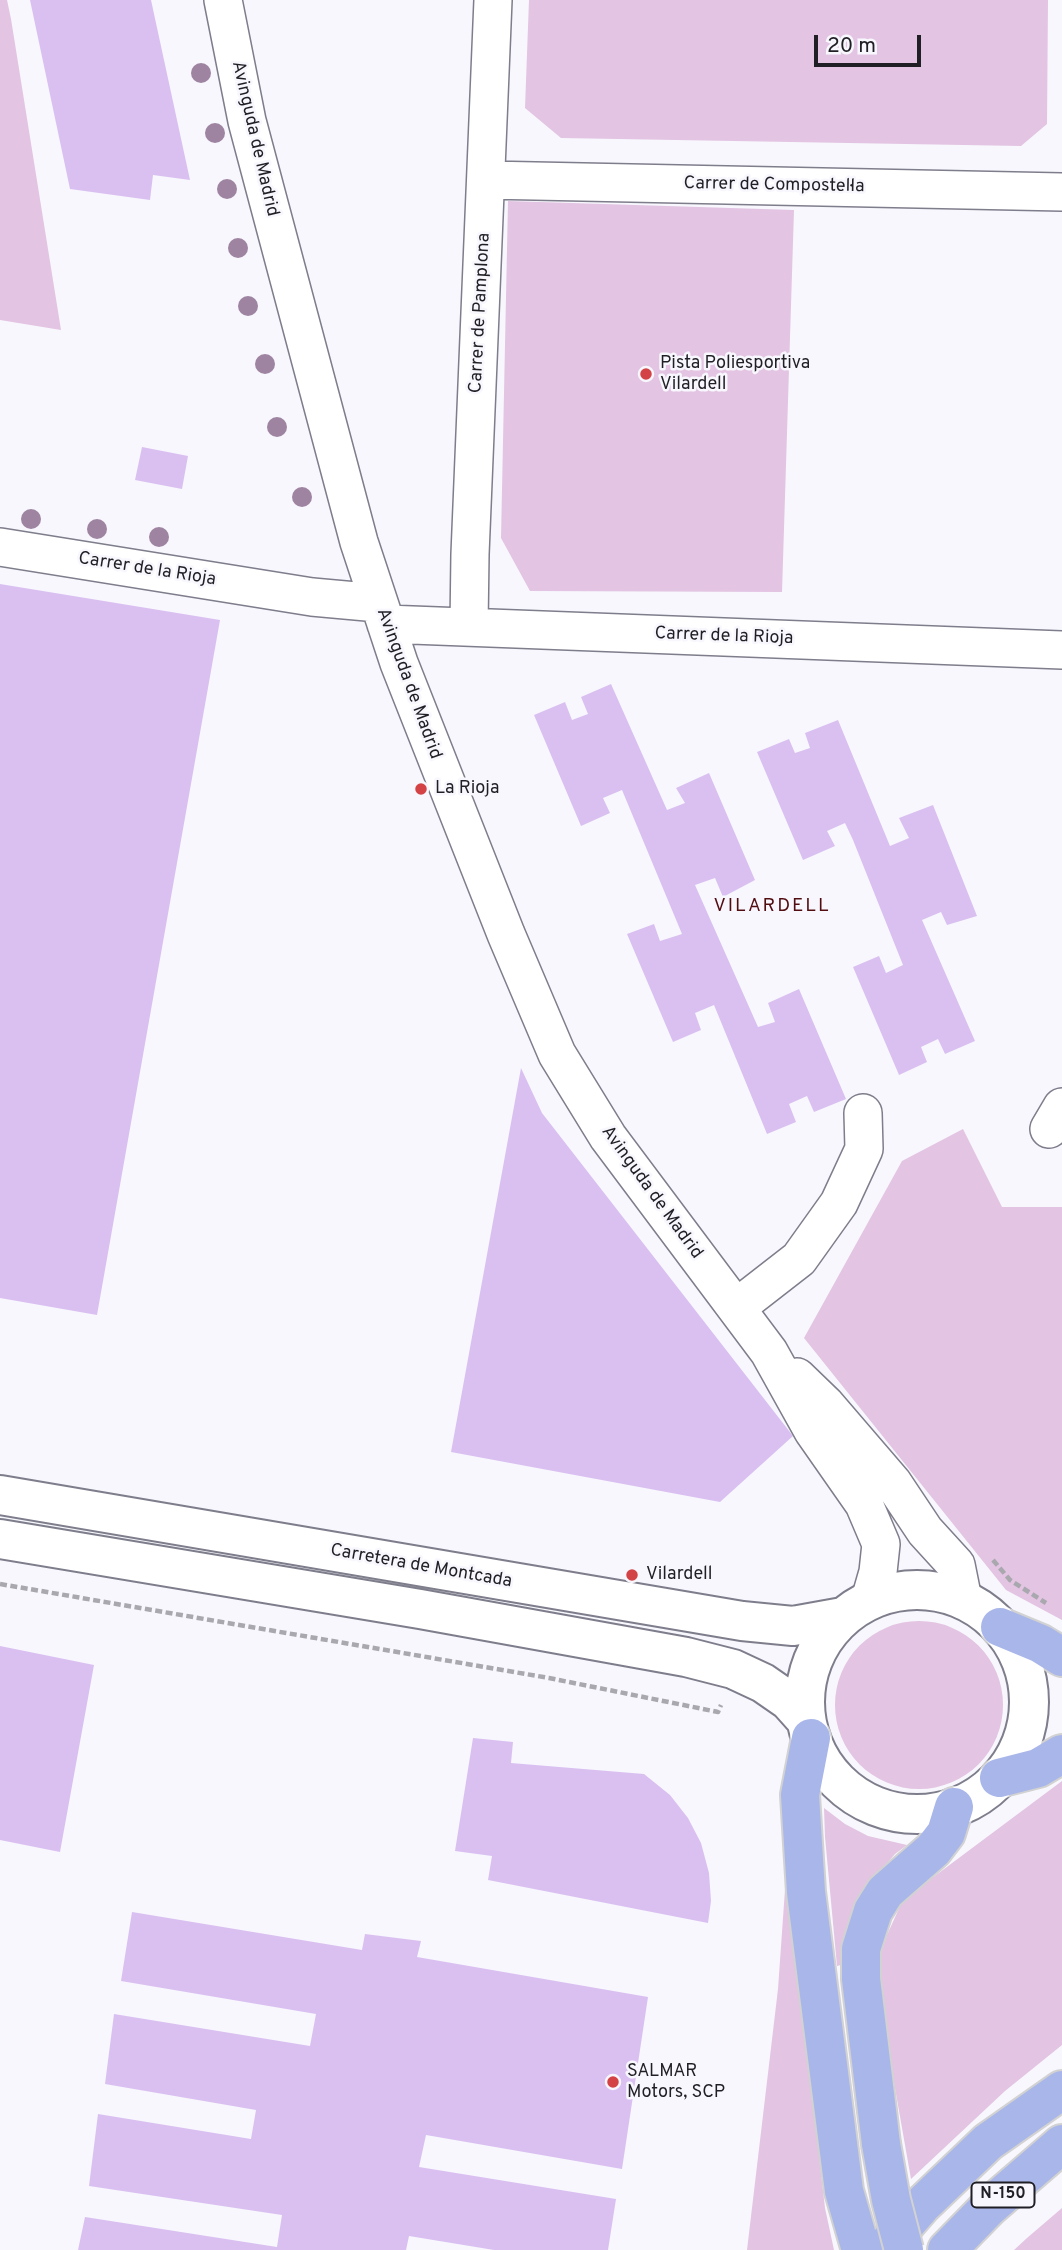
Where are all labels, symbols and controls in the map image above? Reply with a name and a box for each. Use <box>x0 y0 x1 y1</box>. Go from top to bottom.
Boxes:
scale bar <box>817 21 924 65</box>
text: 20 m <box>827 33 876 60</box>
street label: Avinguda de Madrid <box>226 59 282 219</box>
street label: Carrer de Compostel·la <box>683 174 865 198</box>
street label: Carrer de Pamplona <box>466 232 496 394</box>
place label: Pista Poliesportiva Vilardell <box>660 353 810 396</box>
marker: Pista Poliesportiva Vilardell <box>638 366 654 382</box>
street label: Carrer de la Rioja <box>77 548 217 592</box>
street label: Avinguda de Madrid <box>371 606 445 762</box>
street label: Carrer de la Rioja <box>654 624 794 650</box>
place label: La Rioja <box>435 778 499 800</box>
marker: La Rioja <box>413 781 429 797</box>
district label: VILARDELL <box>715 896 829 918</box>
street label: Avinguda de Madrid <box>596 1122 706 1264</box>
street label: Carretera de Montcada <box>328 1540 514 1594</box>
place label: Vilardell <box>646 1564 713 1586</box>
marker: Vilardell <box>624 1567 640 1583</box>
place label: SALMAR Motors, SCP <box>627 2061 725 2104</box>
marker: SALMAR Motors, SCP <box>605 2074 621 2090</box>
road number: N-150 <box>972 2182 1034 2208</box>

